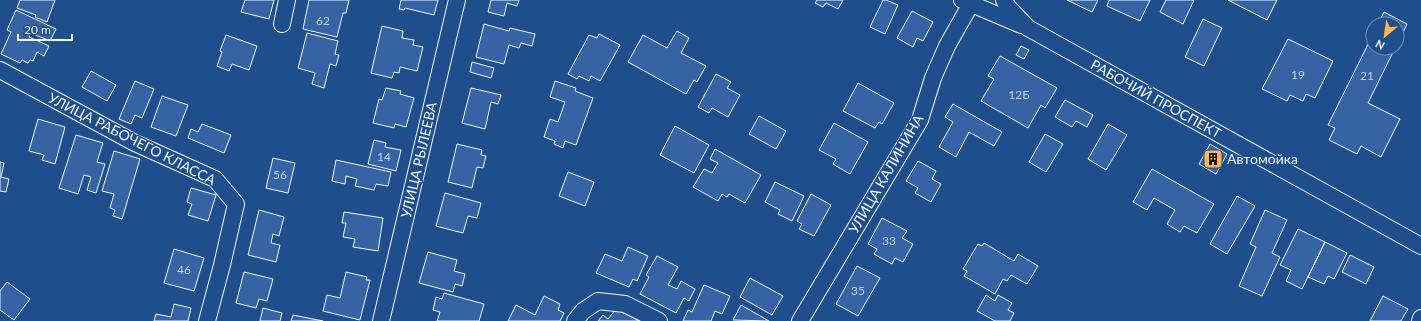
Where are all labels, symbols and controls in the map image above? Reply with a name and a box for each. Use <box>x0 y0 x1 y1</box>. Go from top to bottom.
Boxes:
house number: 62 <box>316 13 330 28</box>
scale bar <box>18 16 72 42</box>
north arrow <box>1365 16 1405 56</box>
text: 20 m <box>24 22 51 37</box>
text: N <box>1373 37 1387 53</box>
street label: РАБОЧИЙ ПРОСПЕКТ <box>1088 56 1225 142</box>
house number: 19 <box>1291 67 1305 82</box>
house number: 21 <box>1360 68 1374 83</box>
house number: 12Б <box>1008 87 1030 102</box>
street label: УЛИЦА РАБОЧЕГО КЛАССА <box>46 89 219 189</box>
street label: УЛИЦА РЫЛЕЕВА <box>397 100 440 220</box>
street label: УЛИЦА КАЛИНИНА <box>845 111 927 236</box>
building icon: Автомойка <box>1202 148 1224 170</box>
house number: 14 <box>377 149 391 164</box>
place label: Автомойка <box>1227 150 1298 167</box>
house number: 56 <box>273 167 287 182</box>
house number: 33 <box>882 233 896 248</box>
house number: 46 <box>177 262 191 277</box>
house number: 35 <box>851 283 865 298</box>

